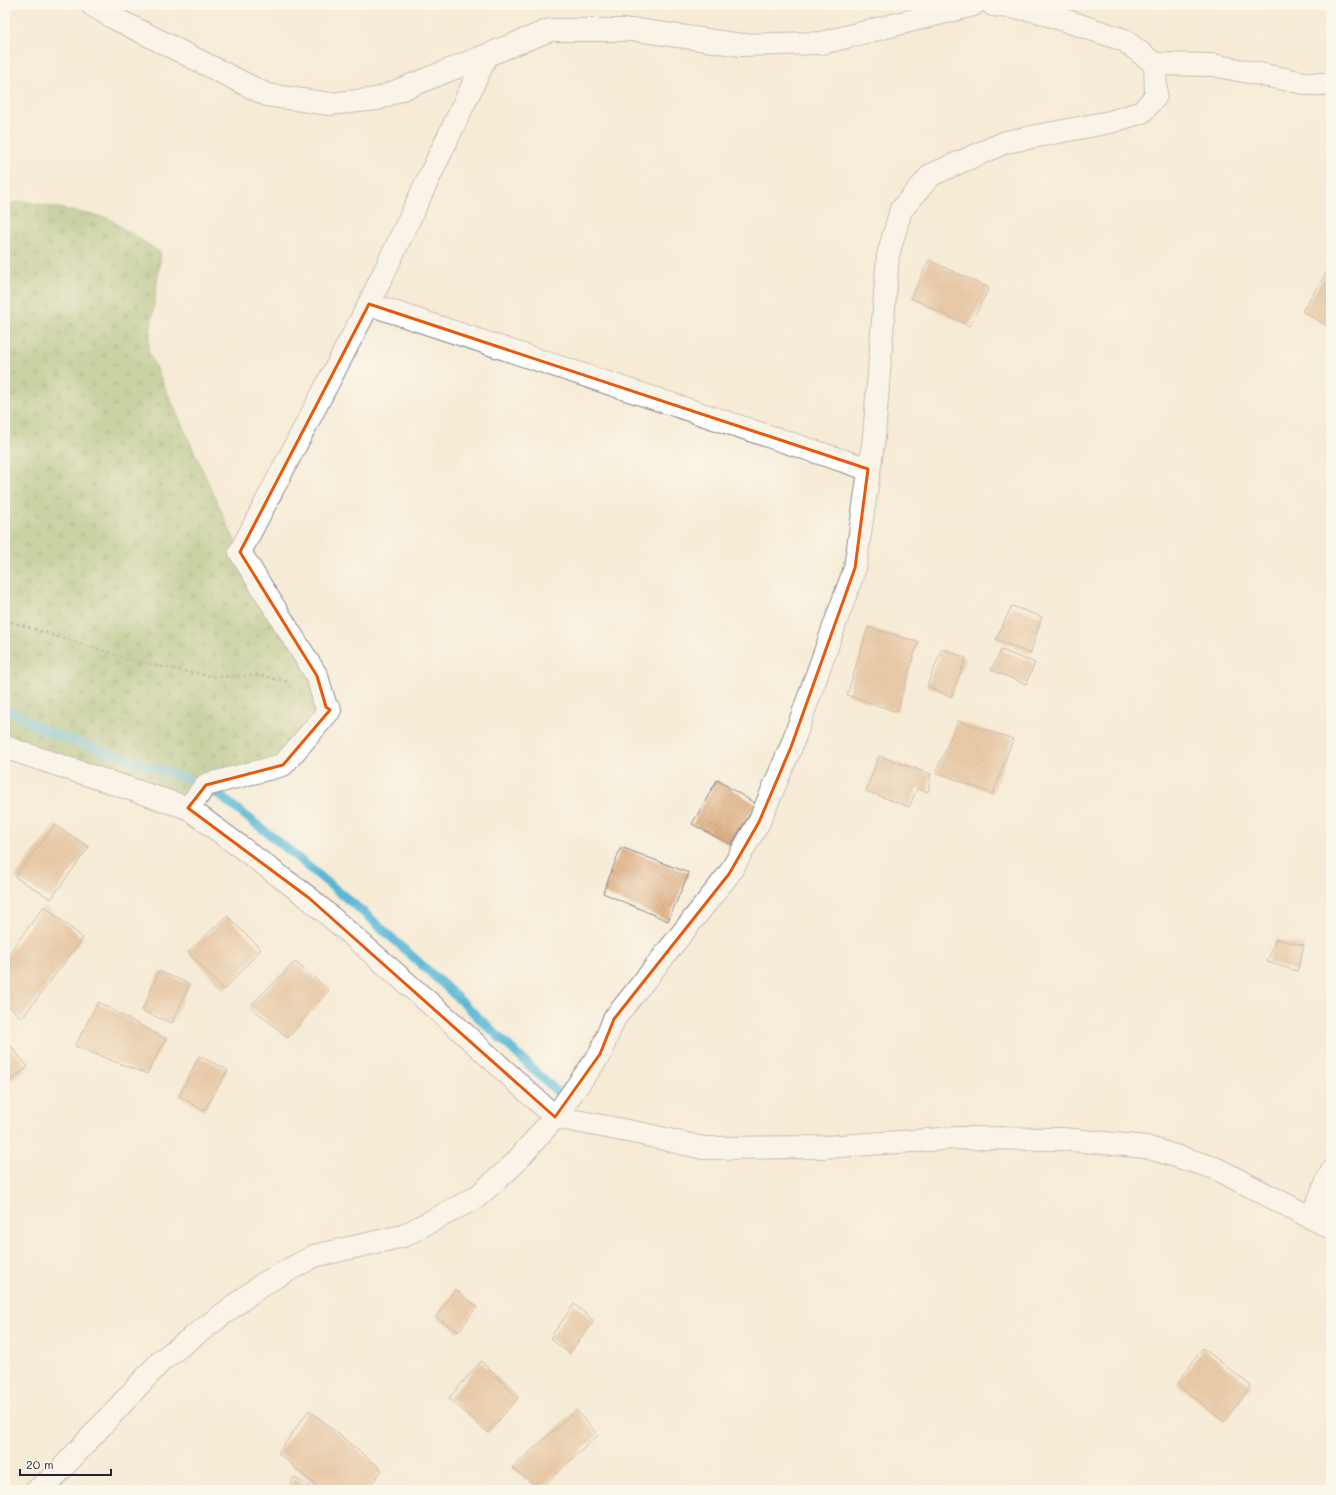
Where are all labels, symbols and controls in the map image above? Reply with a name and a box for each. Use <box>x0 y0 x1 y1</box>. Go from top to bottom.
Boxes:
scale bar <box>20 1451 111 1477</box>
text: 20 m <box>26 1456 54 1472</box>

